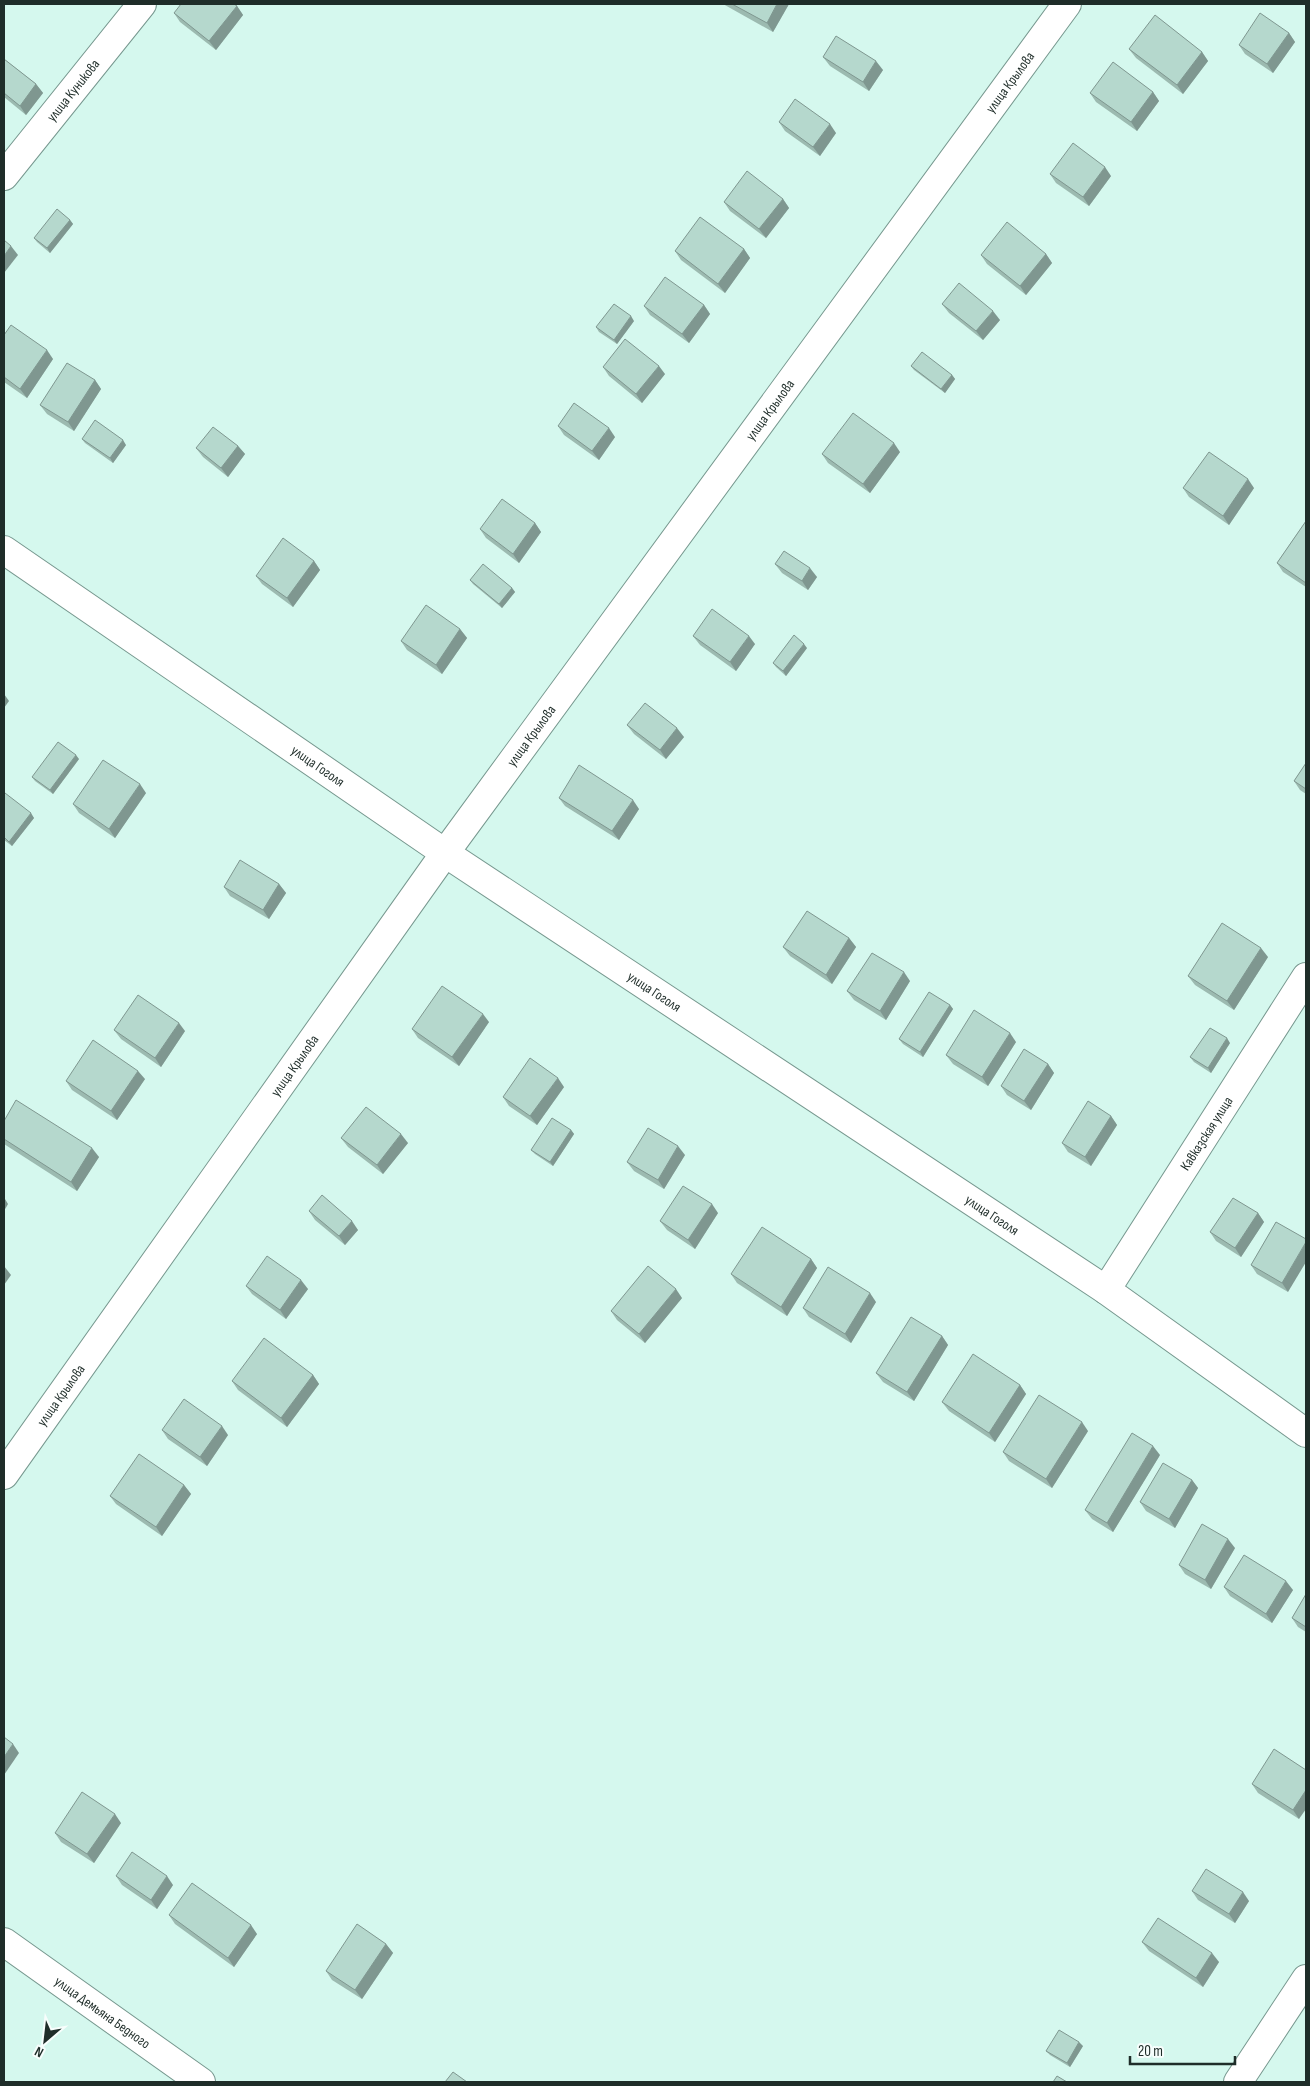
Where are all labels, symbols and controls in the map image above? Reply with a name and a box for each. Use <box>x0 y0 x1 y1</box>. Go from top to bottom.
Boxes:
street label: улица Крылова <box>982 49 1038 116</box>
street label: улица Куникова <box>43 56 103 125</box>
street label: улица Крылова <box>742 376 798 444</box>
street label: улица Крылова <box>503 702 559 770</box>
street label: улица Гоголя <box>288 742 348 790</box>
street label: улица Гоголя <box>624 968 684 1016</box>
street label: улица Крылова <box>267 1032 322 1100</box>
street label: Кавказская улица <box>1177 1093 1236 1174</box>
street label: улица Гоголя <box>962 1191 1022 1239</box>
street label: улица Крылова <box>33 1361 89 1429</box>
street label: улица Демьяна Бедного <box>51 1973 154 2052</box>
north arrow <box>20 2016 70 2066</box>
scale bar <box>1130 2034 1235 2066</box>
text: 20 m <box>1138 2042 1163 2061</box>
text: N <box>32 2043 46 2061</box>

